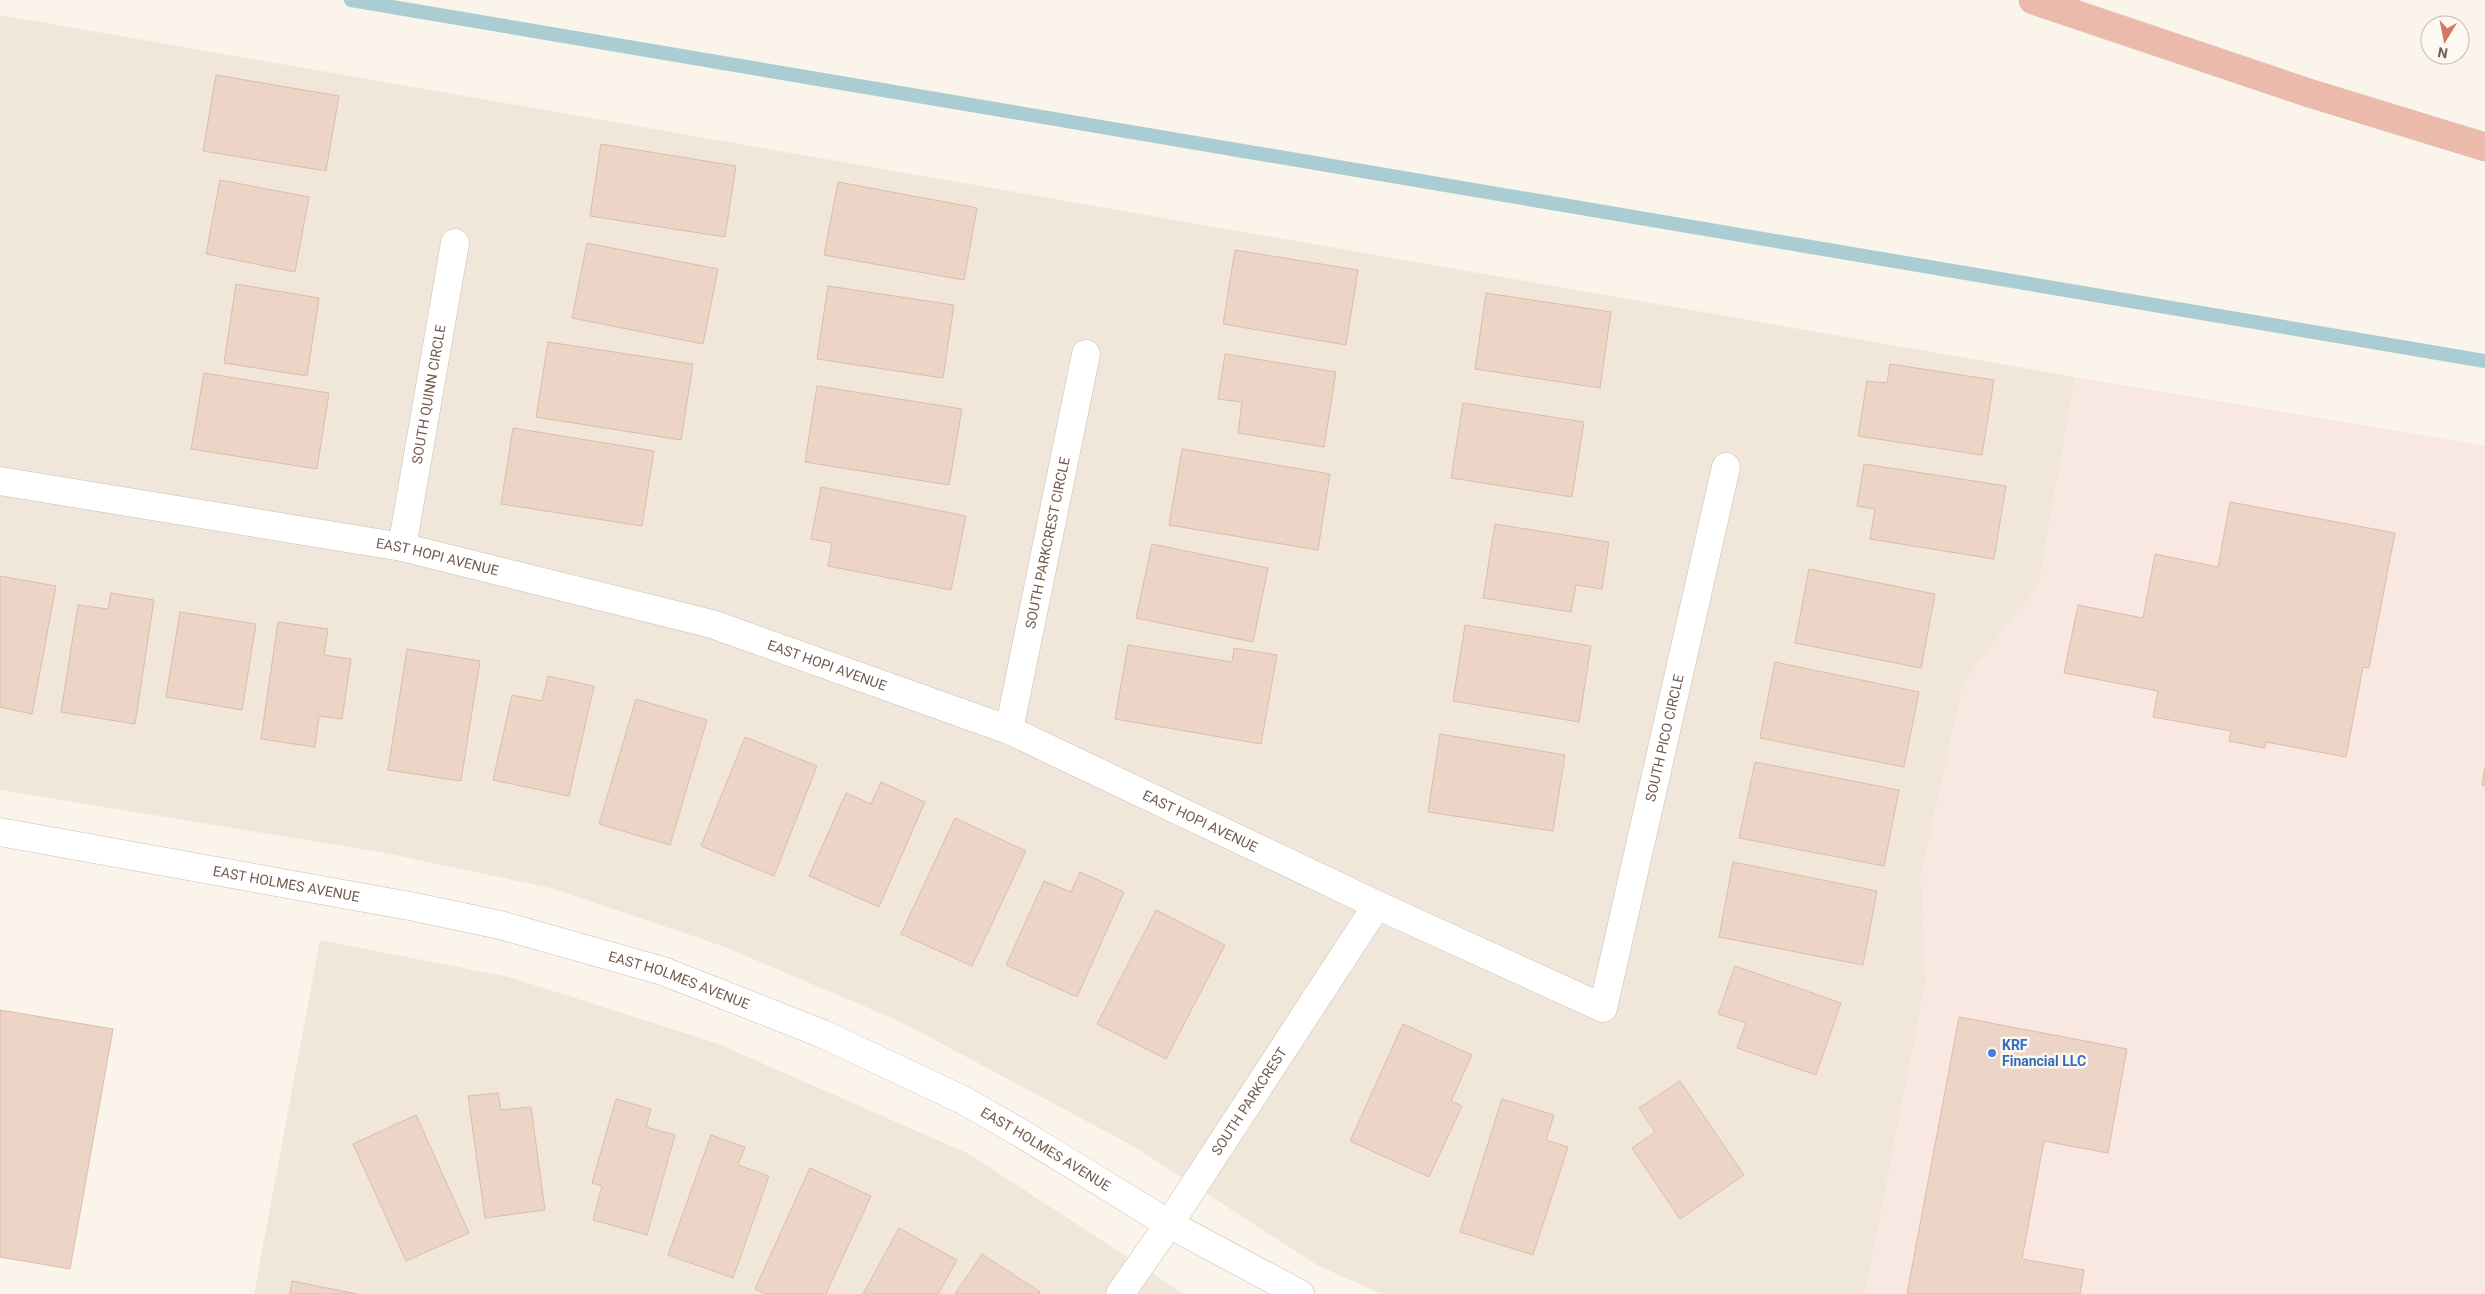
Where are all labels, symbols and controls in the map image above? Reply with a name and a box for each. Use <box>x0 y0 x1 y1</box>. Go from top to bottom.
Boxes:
north arrow <box>2420 15 2470 65</box>
text: N <box>2436 44 2449 62</box>
street label: SOUTH QUINN CIRCLE <box>409 323 449 465</box>
street label: SOUTH PARKCREST CIRCLE <box>1022 456 1073 630</box>
street label: EAST HOPI AVENUE <box>375 535 500 579</box>
street label: EAST HOPI AVENUE <box>765 636 889 694</box>
street label: SOUTH PICO CIRCLE <box>1642 673 1687 803</box>
street label: EAST HOPI AVENUE <box>1140 787 1260 855</box>
street label: EAST HOLMES AVENUE <box>212 863 361 905</box>
street label: EAST HOLMES AVENUE <box>607 948 752 1012</box>
place label: KRF Financial LLC <box>2002 1037 2086 1069</box>
street label: SOUTH PARKCREST <box>1208 1044 1290 1158</box>
marker: KRF Financial LLC <box>1986 1047 1998 1059</box>
street label: EAST HOLMES AVENUE <box>978 1104 1114 1194</box>

